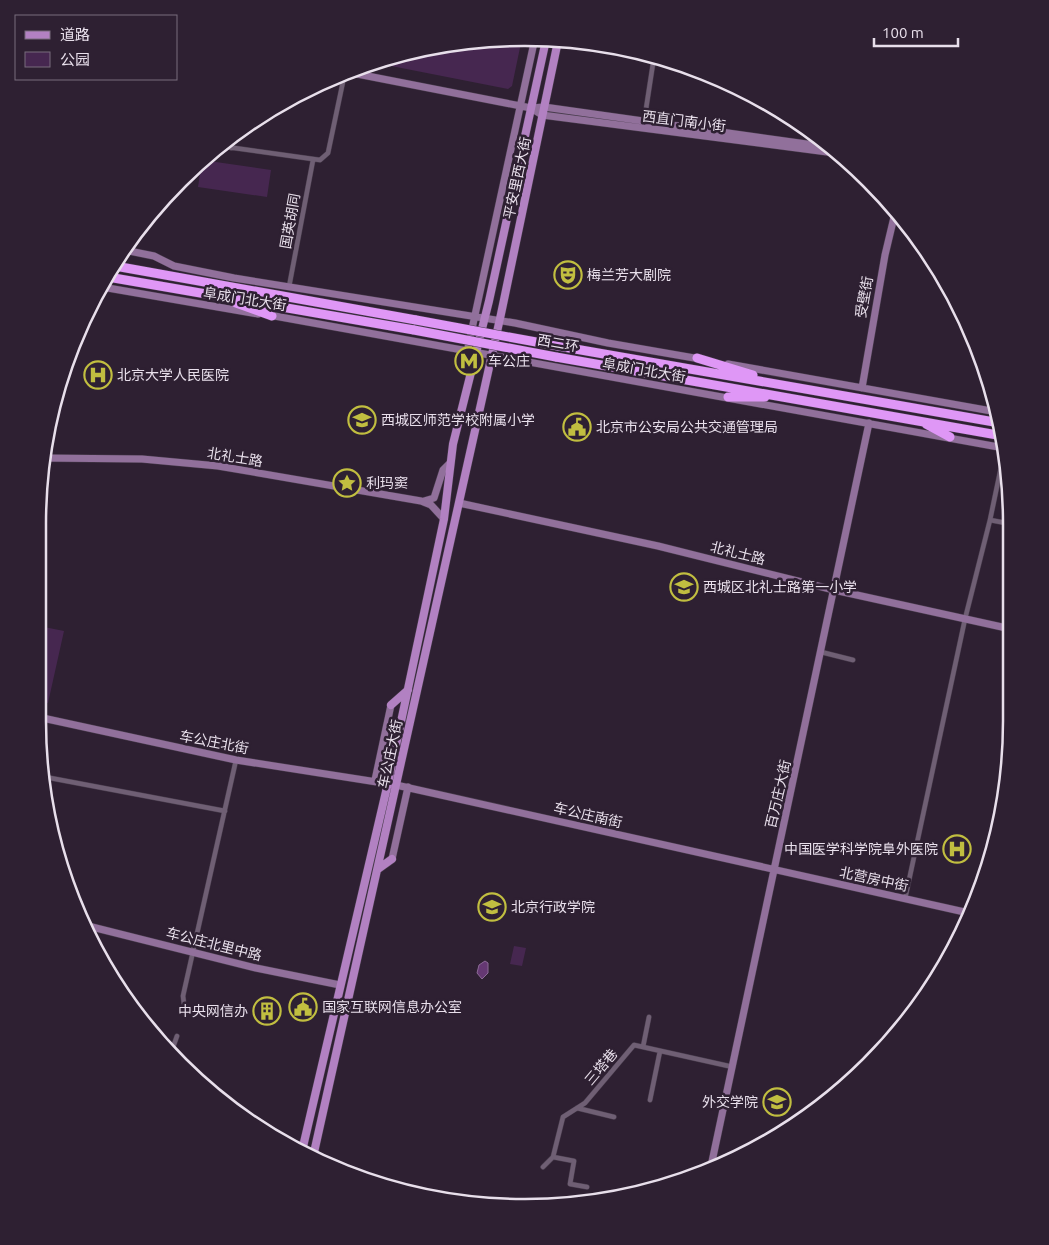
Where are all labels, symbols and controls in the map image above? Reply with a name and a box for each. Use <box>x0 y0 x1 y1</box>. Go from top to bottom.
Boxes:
legend <box>15 15 178 80</box>
scale bar <box>874 15 958 47</box>
text: 100 m <box>882 24 924 41</box>
text: 道路 <box>60 26 90 43</box>
text: 公园 <box>60 51 90 68</box>
street label: 西直门南小街 <box>641 108 727 134</box>
street label: 平安里西大街 <box>500 135 534 221</box>
street label: 国英胡同 <box>277 192 303 250</box>
theatre icon: 梅兰芳大剧院 <box>553 260 583 290</box>
place label: 梅兰芳大剧院 <box>587 267 671 283</box>
street label: 受壁街 <box>852 275 876 319</box>
street label: 阜成门北大街 <box>202 285 288 313</box>
street label: 西二环 <box>536 331 580 355</box>
metro station icon: 车公庄 <box>454 346 484 376</box>
place label: 车公庄 <box>488 353 530 369</box>
street label: 阜成门北大街 <box>601 355 687 385</box>
hospital icon: 北京大学人民医院 <box>83 360 113 390</box>
place label: 北京大学人民医院 <box>117 367 229 383</box>
school or university icon: 西城区师范学校附属小学 <box>347 405 377 435</box>
place label: 西城区师范学校附属小学 <box>381 412 535 428</box>
public building icon: 北京市公安局公共交通管理局 <box>562 412 592 442</box>
place label: 北京市公安局公共交通管理局 <box>596 419 778 435</box>
street label: 北礼士路 <box>206 445 264 469</box>
place icon: 利玛窦 <box>332 468 362 498</box>
place label: 利玛窦 <box>366 475 408 491</box>
street label: 北礼士路 <box>709 538 767 568</box>
school or university icon: 西城区北礼士路第一小学 <box>669 572 699 602</box>
place label: 西城区北礼士路第一小学 <box>703 579 857 595</box>
street label: 车公庄大街 <box>375 718 405 790</box>
street label: 车公庄北街 <box>178 727 250 757</box>
street label: 百万庄大街 <box>762 758 794 830</box>
street label: 车公庄南街 <box>552 799 624 831</box>
hospital icon: 中国医学科学院阜外医院 <box>942 834 972 864</box>
place label: 中国医学科学院阜外医院 <box>784 841 938 857</box>
street label: 北营房中街 <box>838 864 910 894</box>
school or university icon: 北京行政学院 <box>477 892 507 922</box>
place label: 北京行政学院 <box>511 899 595 915</box>
street label: 车公庄北里中路 <box>165 924 263 964</box>
public building icon: 国家互联网信息办公室 <box>288 992 318 1022</box>
building icon: 中央网信办 <box>252 996 282 1026</box>
place label: 国家互联网信息办公室 <box>322 999 462 1015</box>
place label: 中央网信办 <box>178 1003 248 1019</box>
street label: 三塔巷 <box>581 1046 621 1088</box>
school or university icon: 外交学院 <box>762 1087 792 1117</box>
place label: 外交学院 <box>702 1094 758 1110</box>

